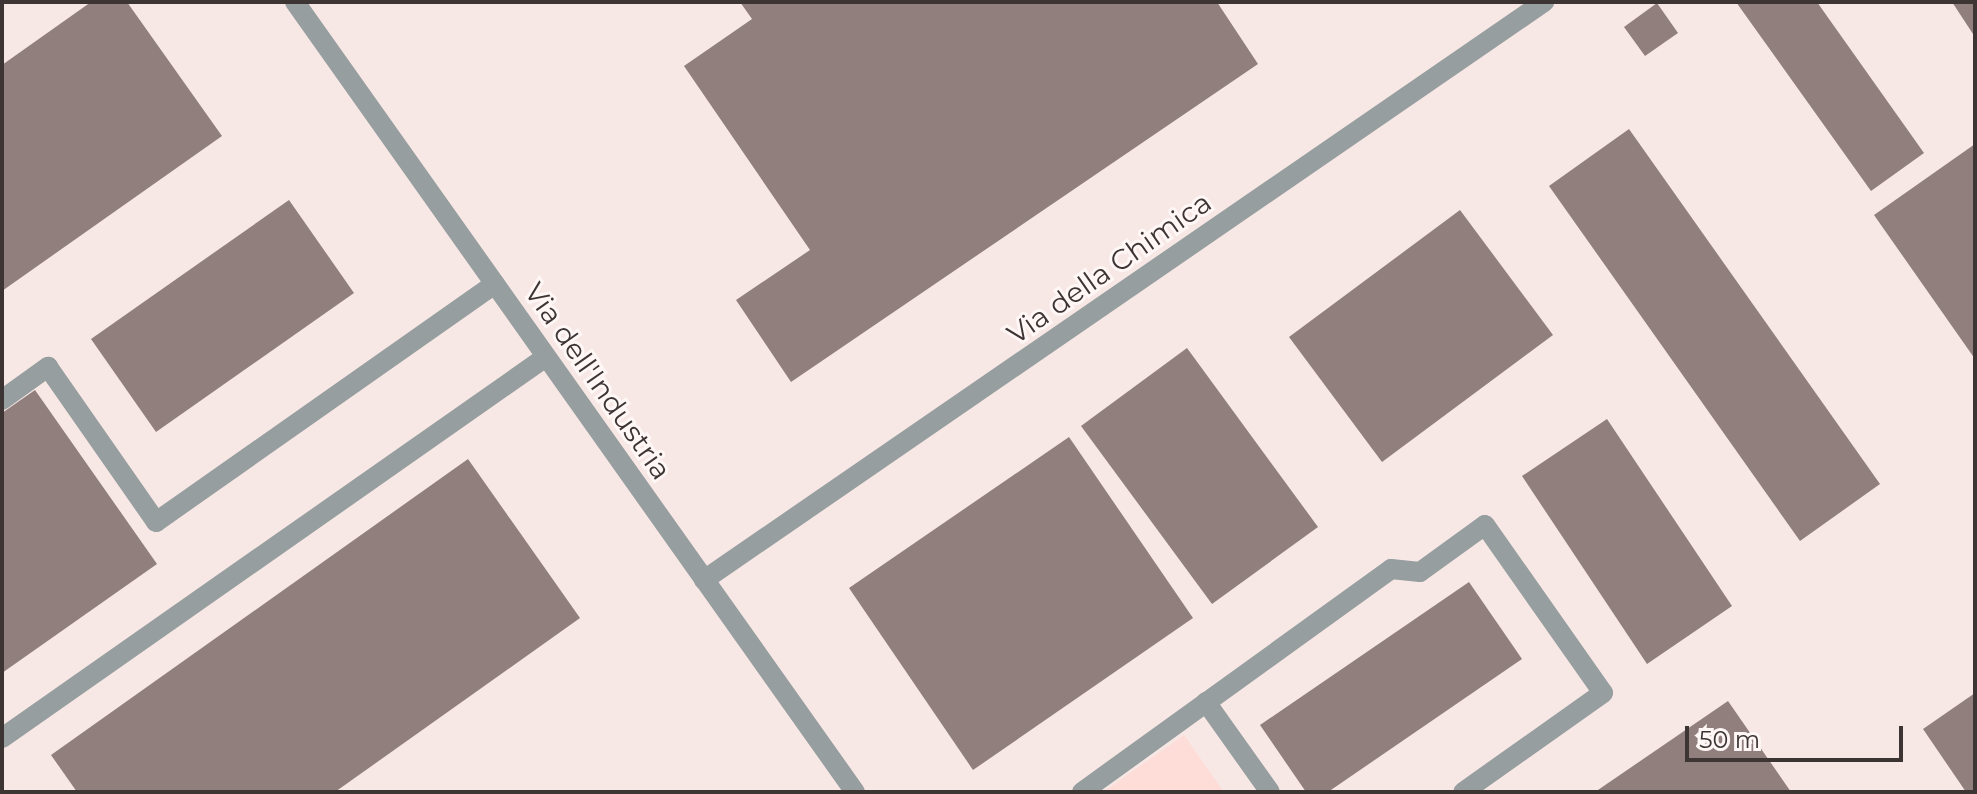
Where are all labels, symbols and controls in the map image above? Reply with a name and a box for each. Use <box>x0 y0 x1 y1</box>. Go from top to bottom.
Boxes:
street label: Via della Chimica <box>1001 185 1217 351</box>
street label: Via dell'Industria <box>518 276 678 486</box>
scale bar <box>1689 710 1907 760</box>
text: 50 m <box>1699 725 1760 754</box>

